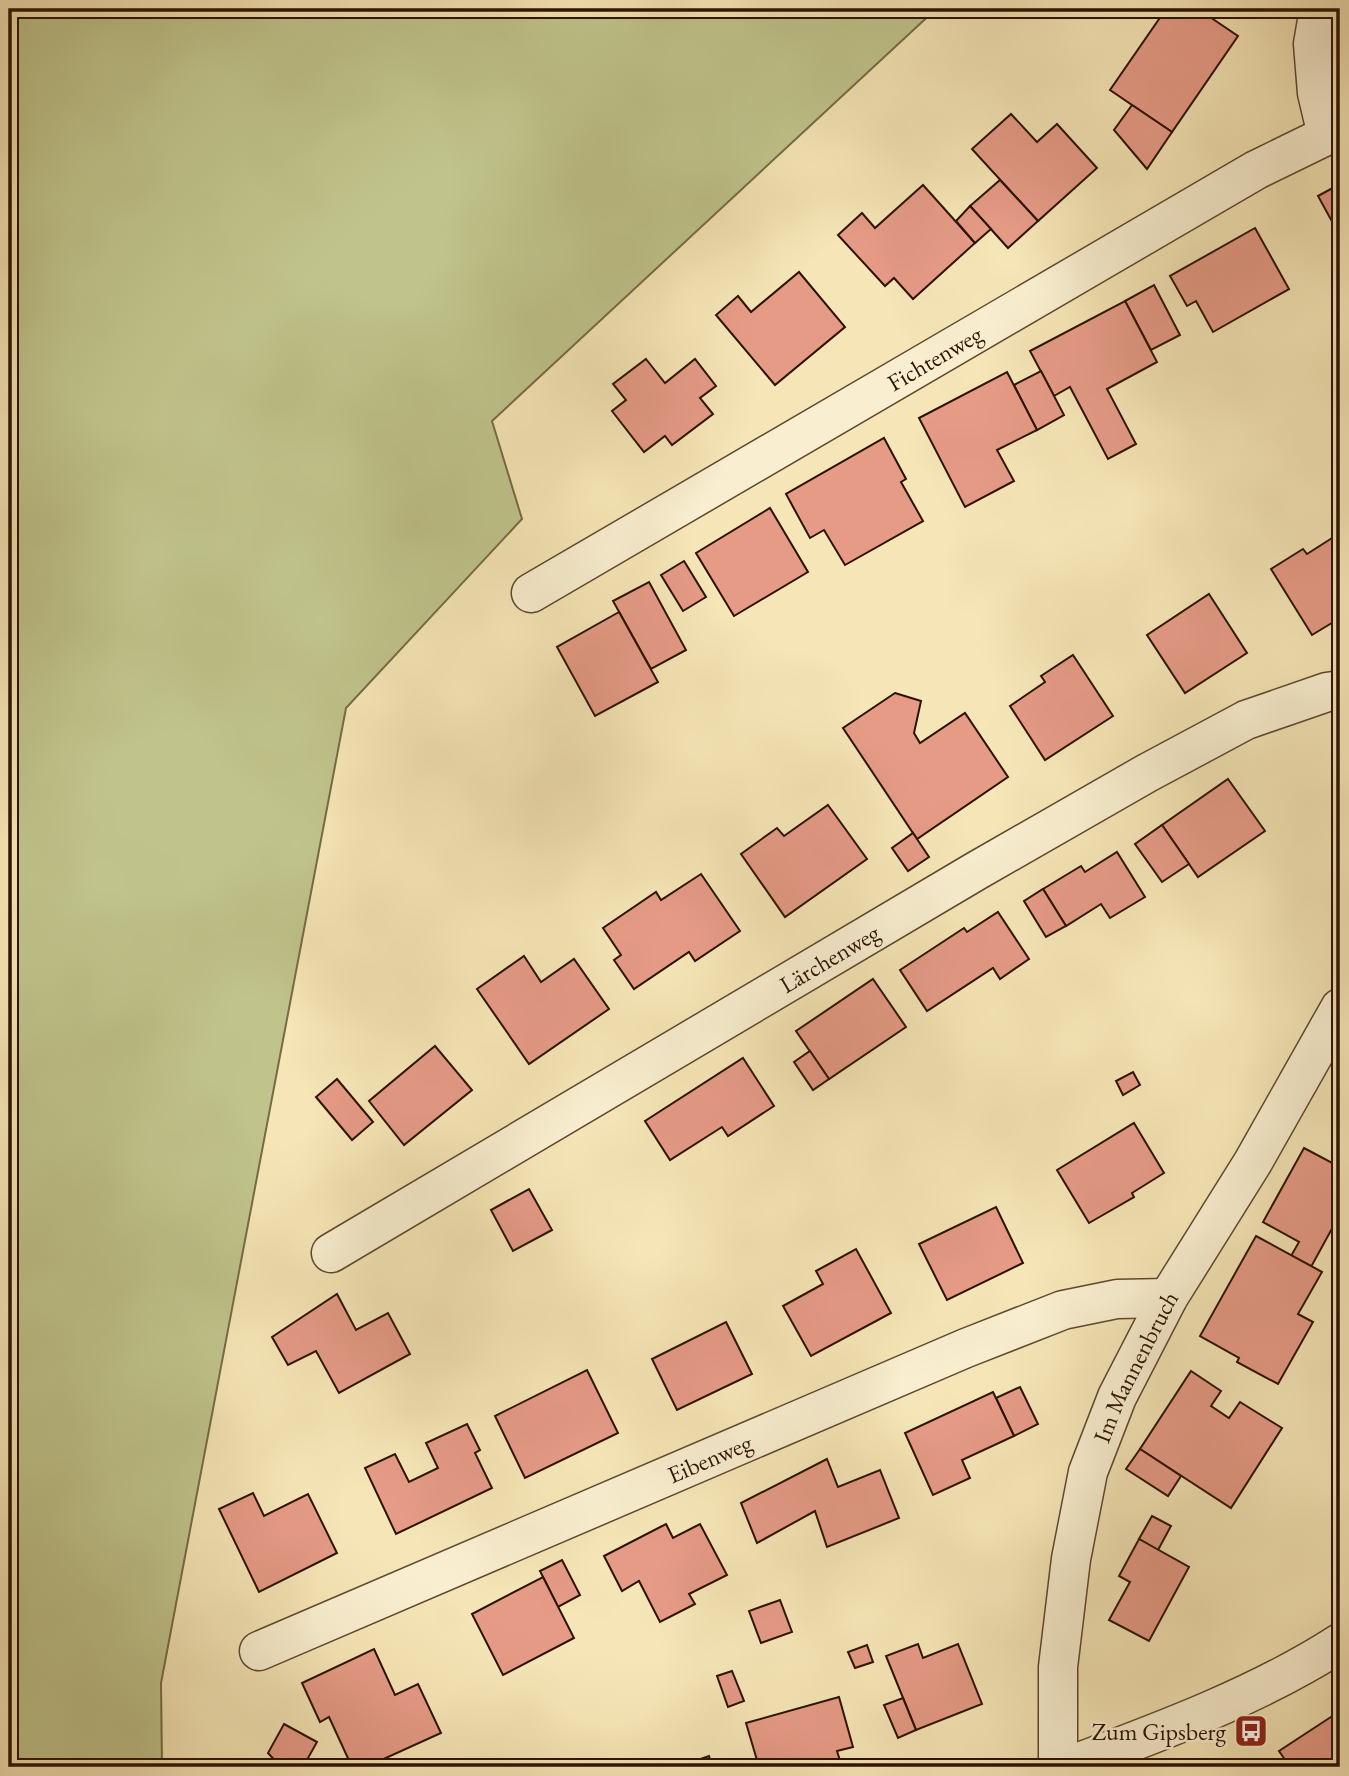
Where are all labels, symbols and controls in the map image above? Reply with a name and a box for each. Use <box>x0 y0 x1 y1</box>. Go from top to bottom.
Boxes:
street label: Fichtenweg <box>881 318 988 398</box>
street label: Lärchenweg <box>774 916 885 1000</box>
street label: Im Mannenbruch <box>1085 1284 1184 1447</box>
street label: Eibenweg <box>662 1426 757 1490</box>
bus stop icon: Zum Gipsberg <box>1232 1712 1270 1750</box>
place label: Zum Gipsberg <box>1092 1716 1227 1747</box>

